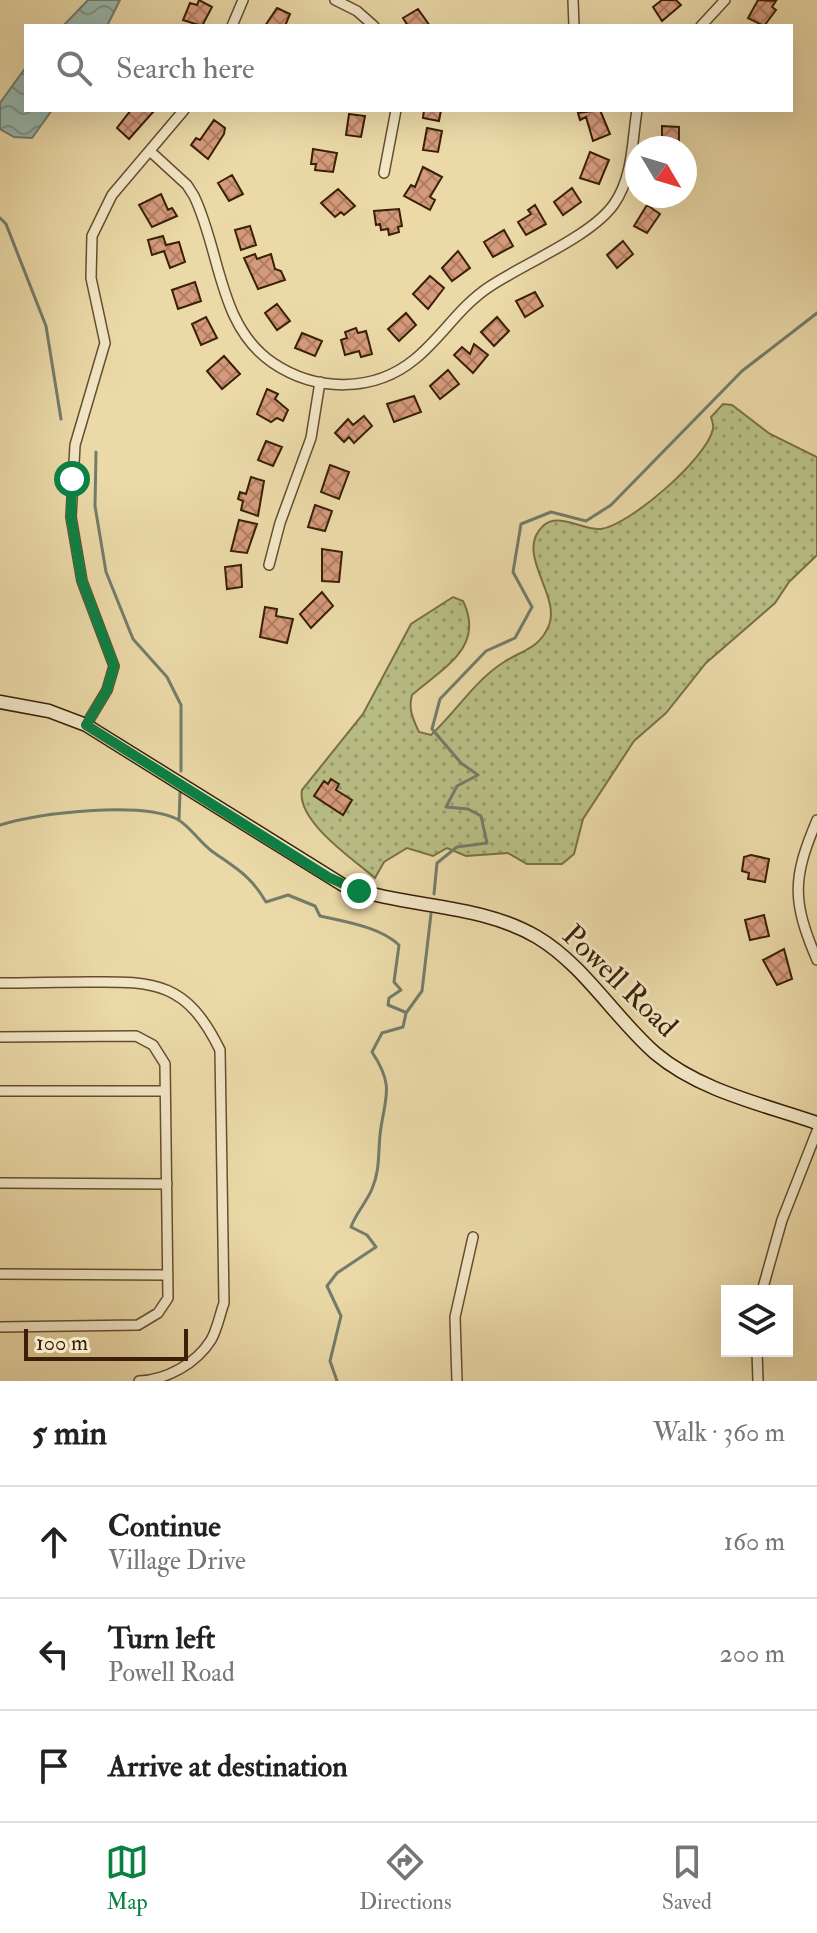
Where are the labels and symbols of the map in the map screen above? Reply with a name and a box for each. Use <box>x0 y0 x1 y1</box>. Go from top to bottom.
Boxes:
north arrow <box>625 136 697 208</box>
route start <box>54 461 90 497</box>
route end <box>341 873 377 909</box>
street label: Powell Road <box>555 917 686 1045</box>
scale bar <box>24 1325 188 1361</box>

